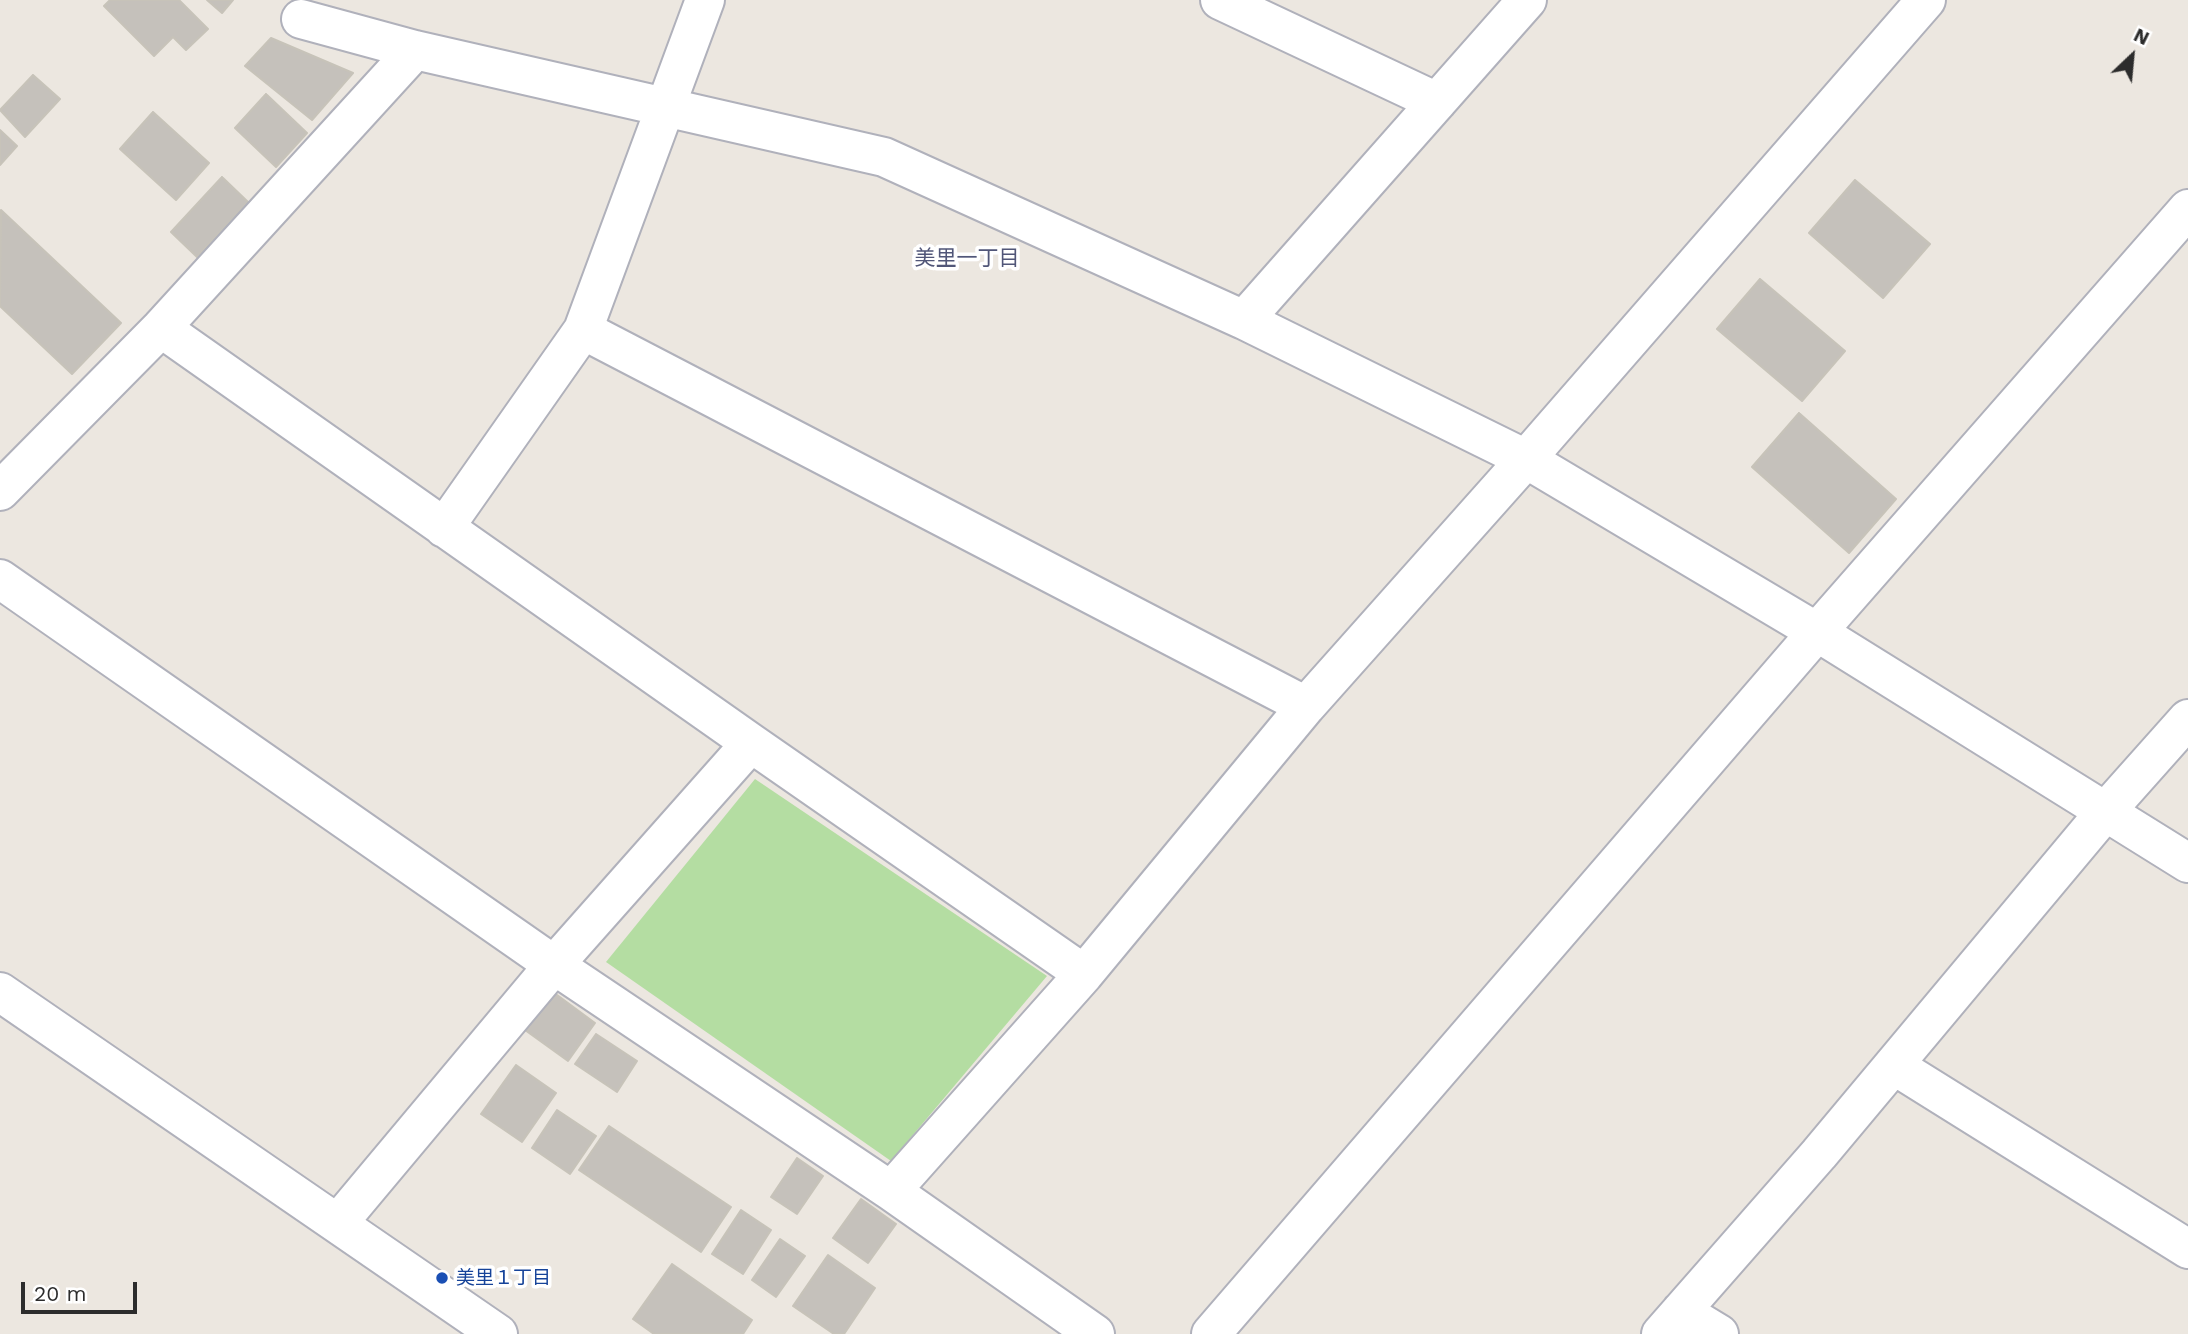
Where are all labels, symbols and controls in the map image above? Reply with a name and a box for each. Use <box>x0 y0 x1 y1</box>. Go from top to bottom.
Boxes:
north arrow <box>2097 21 2167 91</box>
text: N <box>2130 23 2153 50</box>
district label: 美里一丁目 <box>915 246 1019 272</box>
place label: 美里１丁目 <box>456 1267 551 1289</box>
scale bar <box>24 1268 140 1312</box>
marker: 美里１丁目 <box>434 1270 450 1286</box>
text: 20 m <box>34 1281 86 1306</box>

